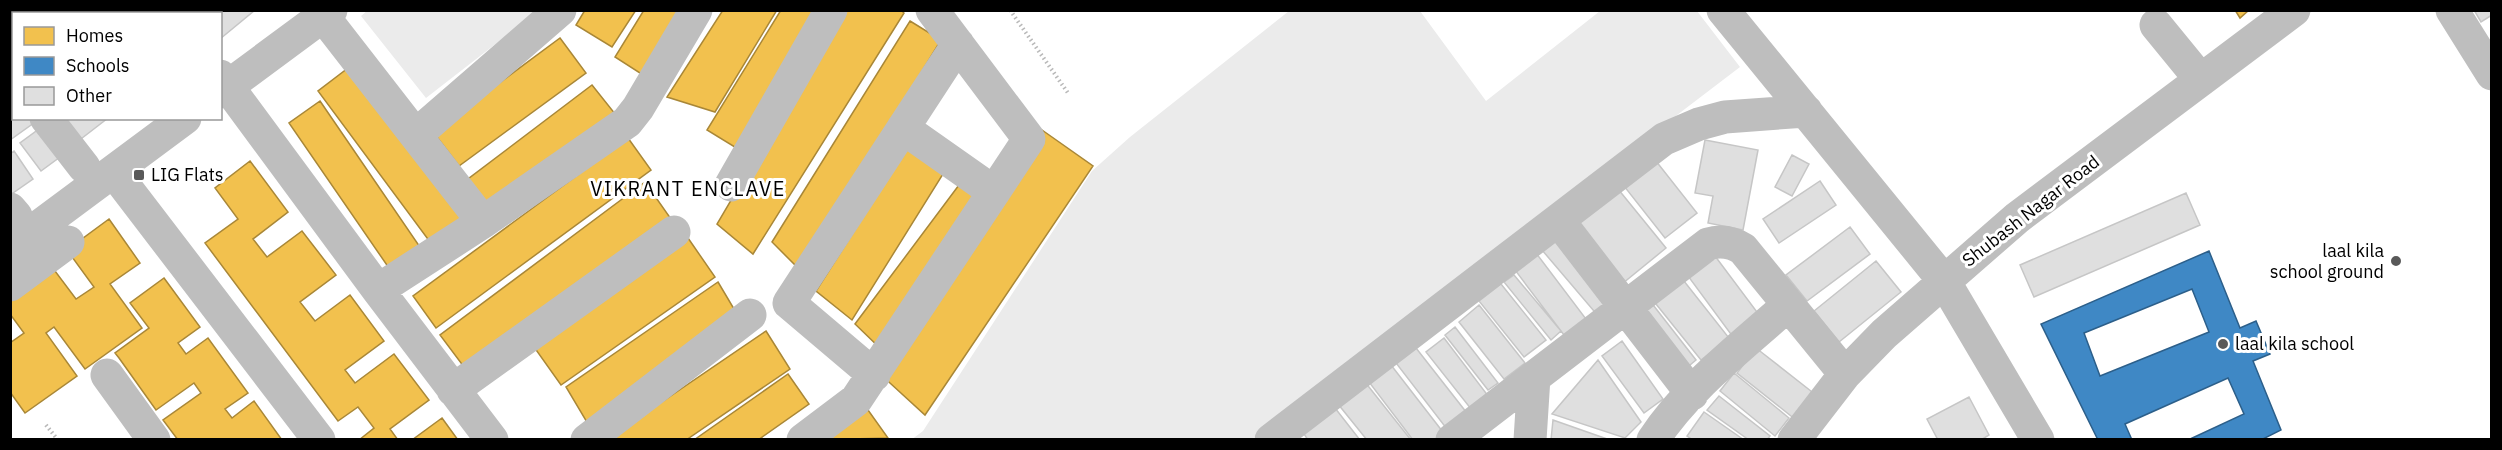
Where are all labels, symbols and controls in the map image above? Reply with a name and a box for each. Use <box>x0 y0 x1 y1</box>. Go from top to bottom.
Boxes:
legend <box>12 12 222 120</box>
text: Homes <box>66 24 123 47</box>
text: Schools <box>66 54 130 77</box>
text: Other <box>66 84 112 107</box>
street label: Shubash Nagar Road <box>1957 150 2104 271</box>
place label: LIG Flats <box>151 163 224 186</box>
marker: LIG Flats <box>132 168 146 182</box>
district label: VIKRANT ENCLAVE <box>590 175 786 202</box>
place label: laal kila school ground <box>2270 239 2384 283</box>
marker: laal kila school ground <box>2389 254 2403 268</box>
place label: laal kila school <box>2235 332 2354 355</box>
marker: laal kila school <box>2216 337 2230 351</box>

